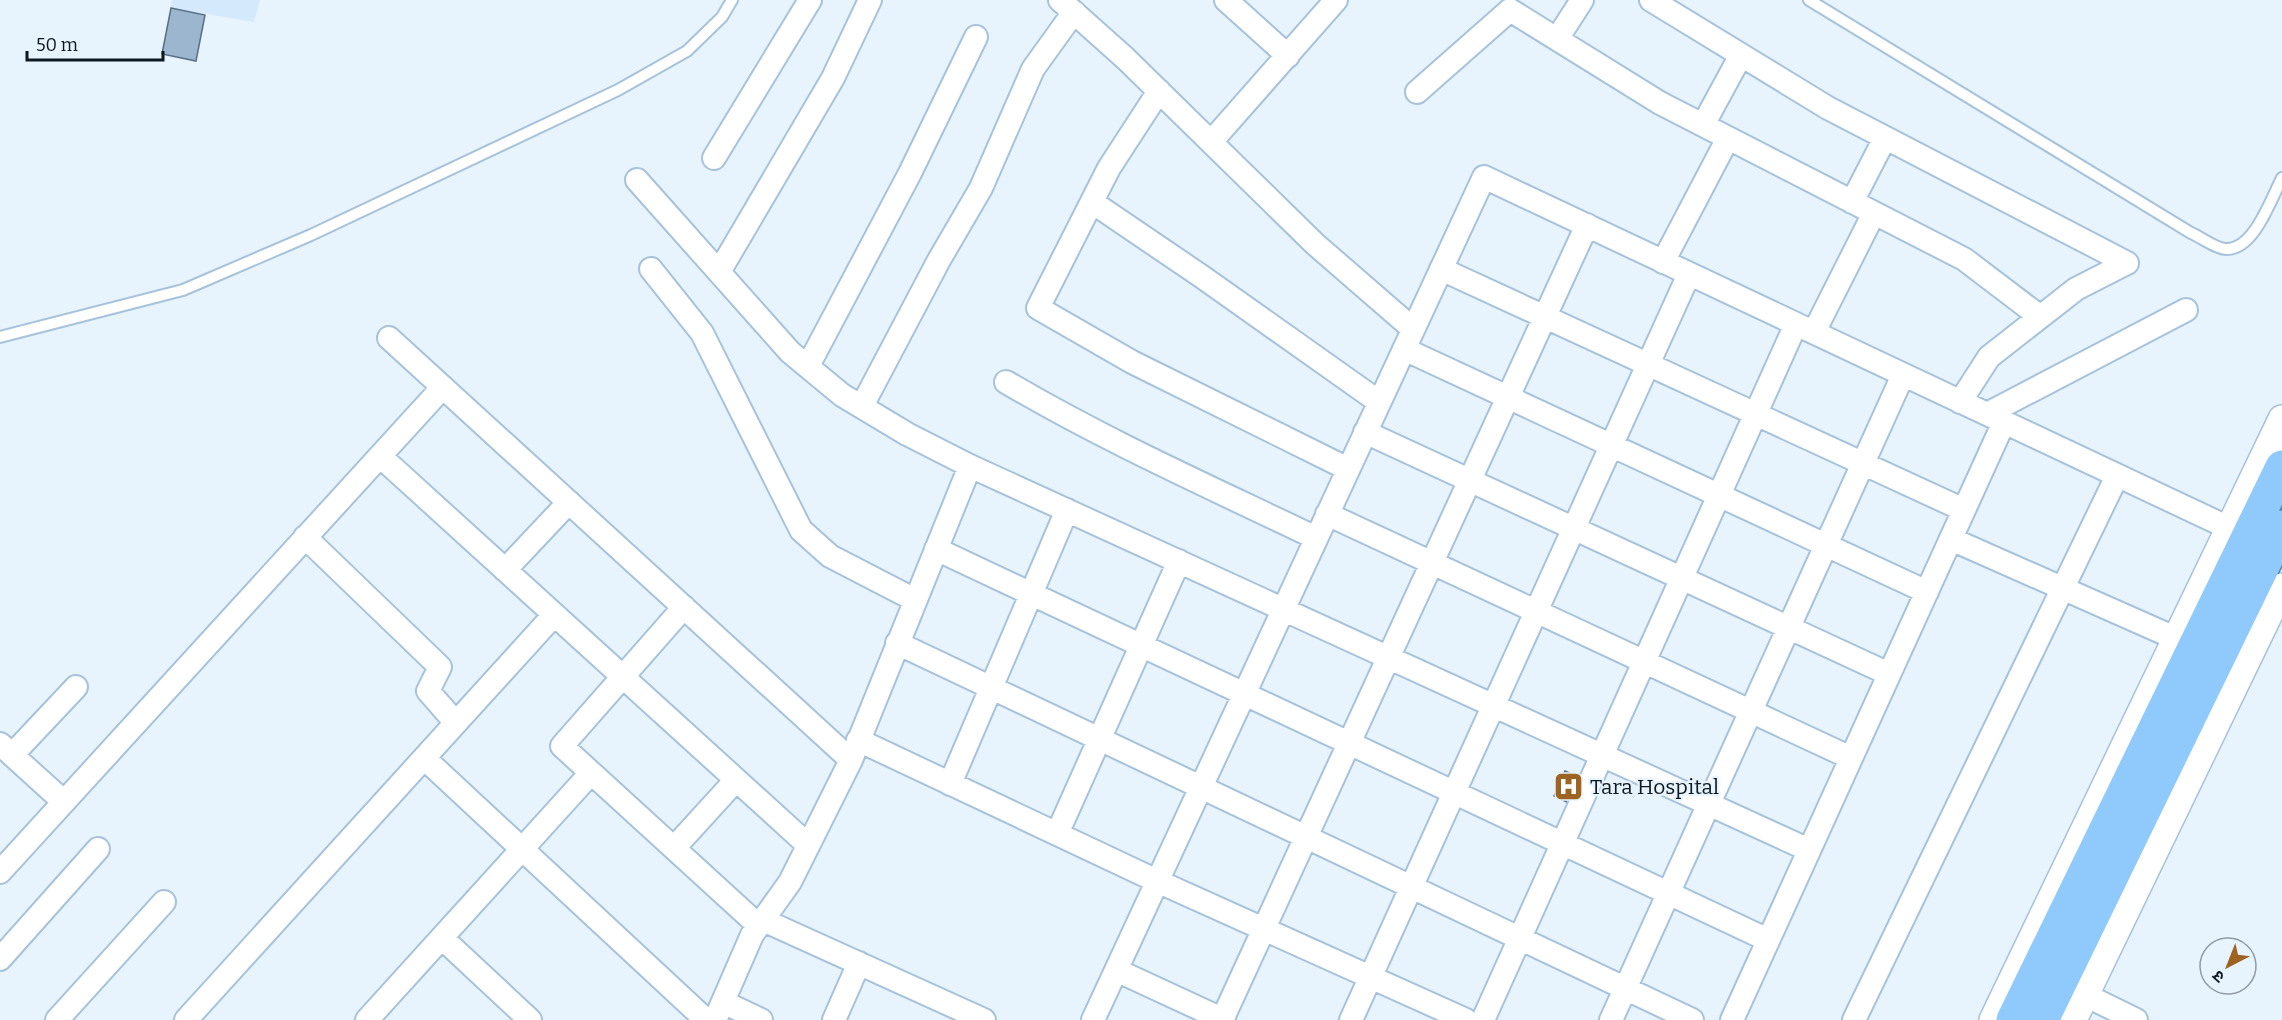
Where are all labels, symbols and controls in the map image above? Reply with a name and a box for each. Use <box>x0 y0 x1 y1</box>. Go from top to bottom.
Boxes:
scale bar <box>27 24 164 62</box>
text: 50 m <box>36 34 78 56</box>
hospital icon: Tara Hospital <box>1553 771 1585 803</box>
place label: Tara Hospital <box>1590 774 1719 800</box>
north arrow <box>2198 936 2258 996</box>
text: उ <box>2208 966 2228 987</box>

